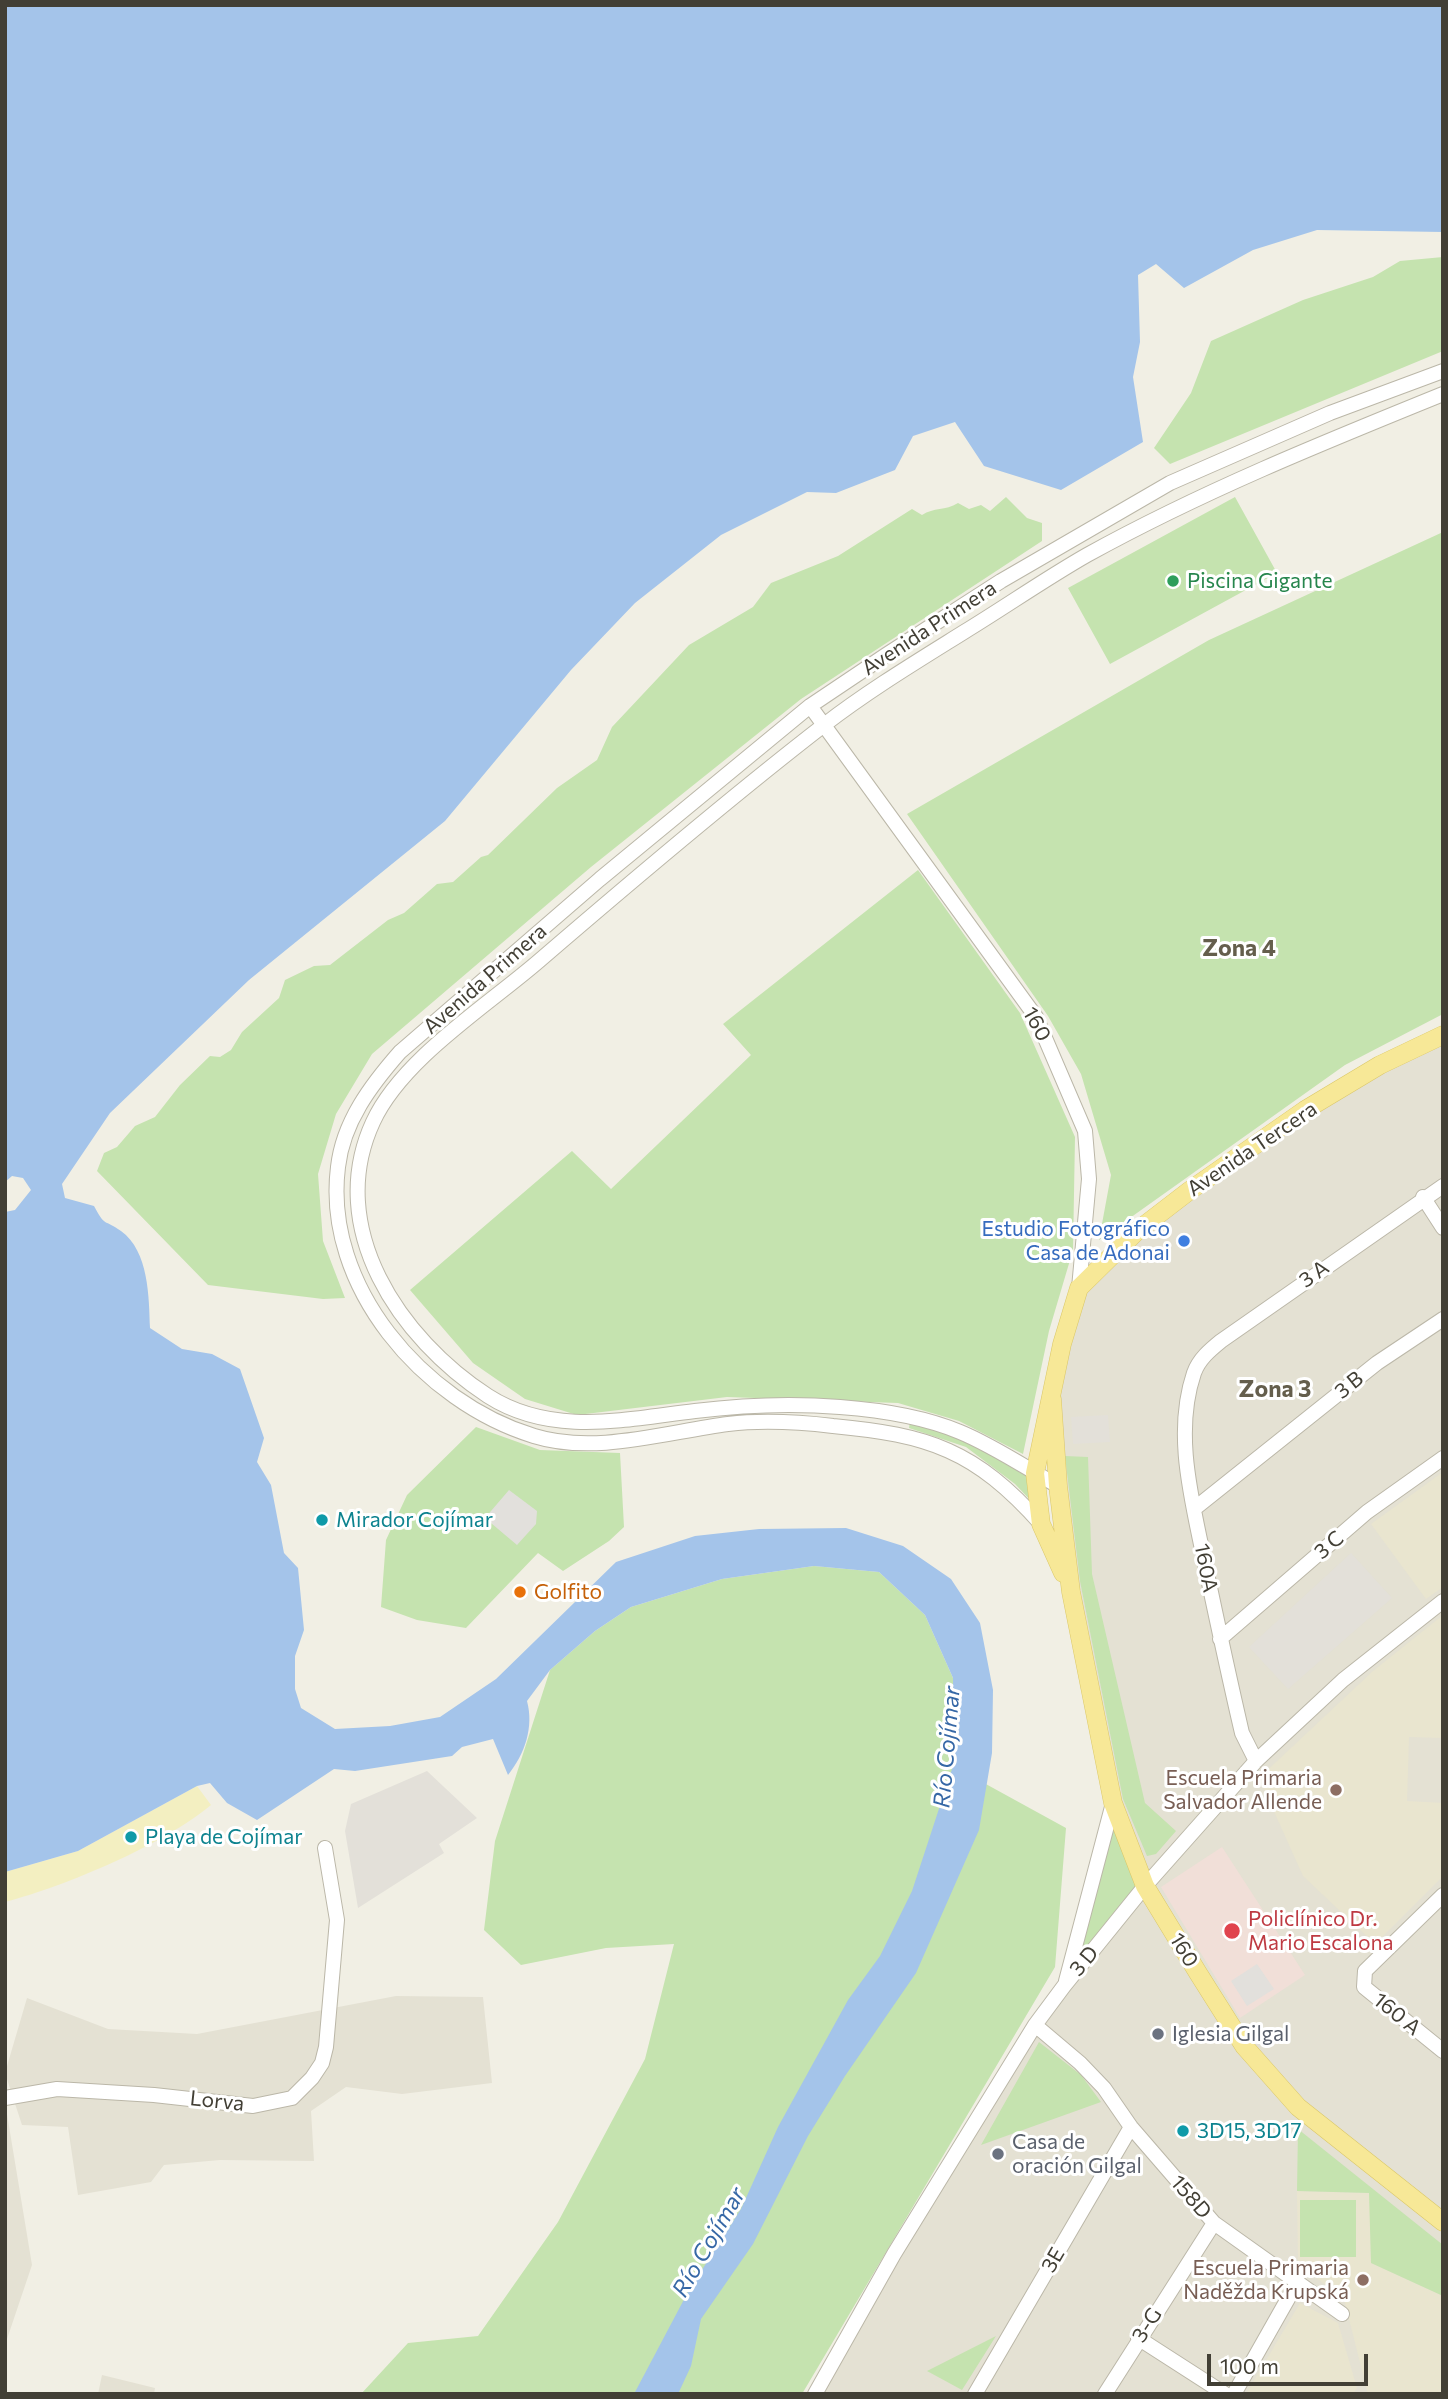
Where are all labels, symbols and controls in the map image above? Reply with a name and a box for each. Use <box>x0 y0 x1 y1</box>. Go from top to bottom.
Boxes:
place label: Piscina Gigante <box>1187 568 1333 594</box>
marker: Piscina Gigante <box>1165 573 1181 589</box>
street label: Avenida Primera <box>857 575 1001 681</box>
street label: Avenida Primera <box>418 919 552 1039</box>
district label: Zona 4 <box>1202 934 1276 962</box>
street label: 160 <box>1017 1002 1057 1046</box>
street label: Avenida Tercera <box>1182 1096 1322 1202</box>
place label: Estudio Fotográfico Casa de Adonai <box>982 1216 1170 1266</box>
marker: Estudio Fotográfico Casa de Adonai <box>1176 1233 1192 1249</box>
street label: 3 A <box>1294 1255 1334 1293</box>
street label: 3 B <box>1330 1366 1368 1404</box>
district label: Zona 3 <box>1239 1375 1311 1403</box>
place label: Mirador Cojímar <box>336 1507 493 1533</box>
marker: Mirador Cojímar <box>314 1512 330 1528</box>
street label: 3 C <box>1309 1526 1349 1564</box>
street label: 160A <box>1189 1541 1223 1595</box>
place label: Golfito <box>534 1579 602 1605</box>
marker: Golfito <box>512 1584 528 1600</box>
water label: Río Cojímar <box>928 1685 966 1809</box>
place label: Escuela Primaria Salvador Allende <box>1163 1765 1322 1815</box>
marker: Escuela Primaria Salvador Allende <box>1328 1782 1344 1798</box>
place label: Playa de Cojímar <box>145 1824 303 1850</box>
marker: Playa de Cojímar <box>123 1829 139 1845</box>
place label: Policlínico Dr. Mario Escalona <box>1248 1906 1393 1956</box>
marker: Policlínico Dr. Mario Escalona <box>1222 1921 1242 1941</box>
street label: 160 <box>1164 1928 1204 1972</box>
street label: 3 D <box>1064 1941 1104 1981</box>
street label: 160 A <box>1368 1987 1426 2041</box>
place label: Iglesia Gilgal <box>1172 2021 1289 2047</box>
marker: Iglesia Gilgal <box>1150 2026 1166 2042</box>
street label: Lorva <box>189 2086 245 2116</box>
place label: 3D15, 3D17 <box>1197 2118 1301 2144</box>
marker: 3D15, 3D17 <box>1175 2123 1191 2139</box>
place label: Casa de oración Gilgal <box>1012 2129 1142 2179</box>
marker: Casa de oración Gilgal <box>990 2146 1006 2162</box>
street label: 158D <box>1165 2170 1217 2224</box>
water label: Río Cojímar <box>667 2182 751 2302</box>
street label: 3E <box>1036 2243 1070 2277</box>
place label: Escuela Primaria Naděžda Krupská <box>1183 2255 1349 2305</box>
marker: Escuela Primaria Naděžda Krupská <box>1355 2272 1371 2288</box>
street label: 3-G <box>1127 2303 1167 2347</box>
scale bar <box>1210 2340 1371 2384</box>
text: 100 m <box>1220 2353 1279 2378</box>

